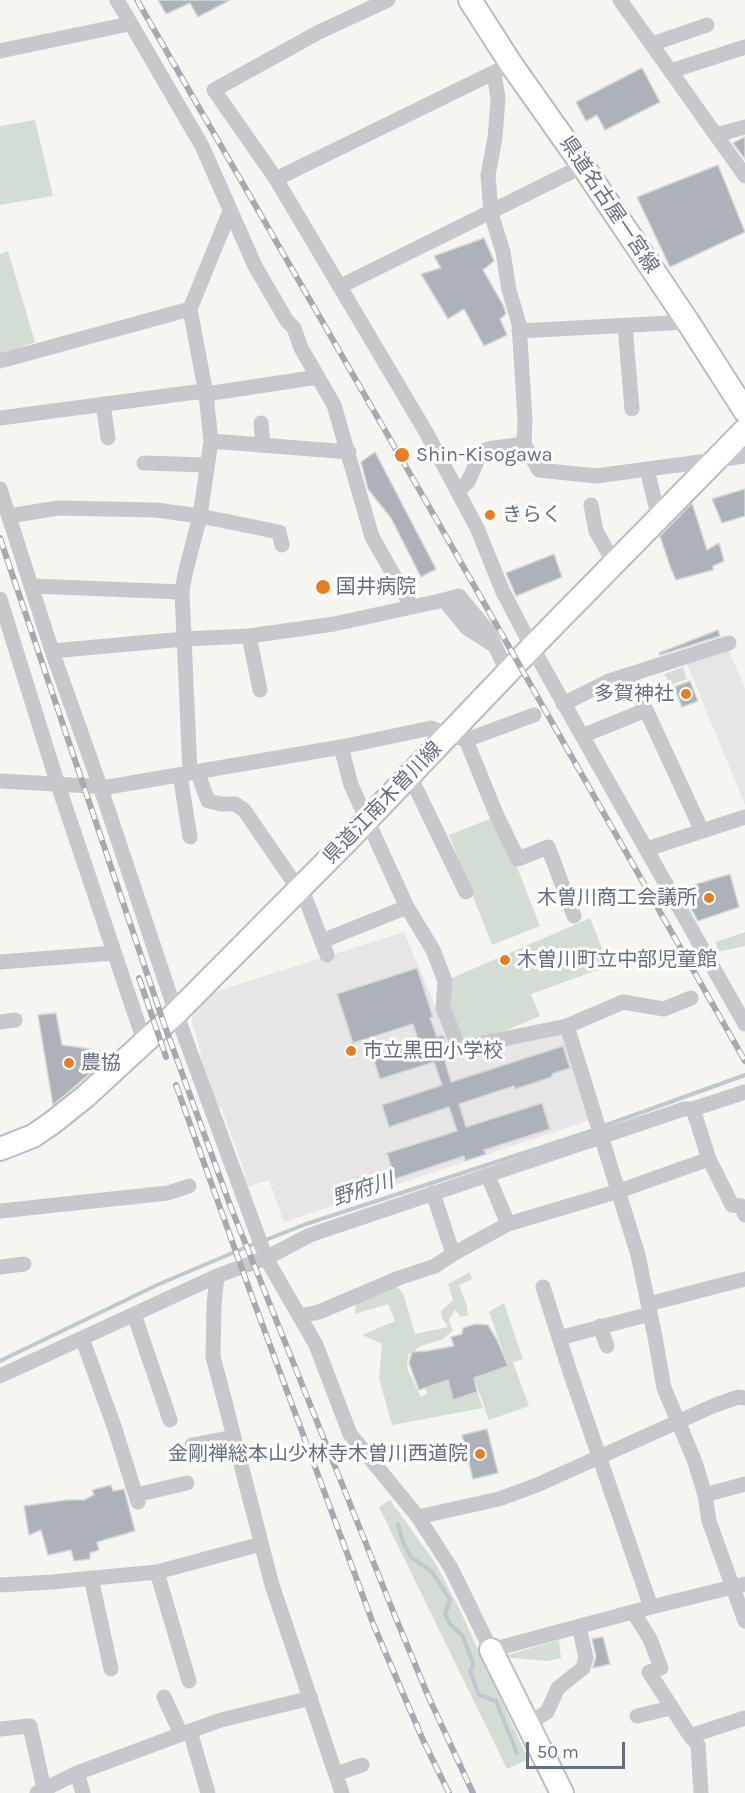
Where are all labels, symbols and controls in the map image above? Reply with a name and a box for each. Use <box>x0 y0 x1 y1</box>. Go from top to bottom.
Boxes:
street label: 県道名古屋一宮線 <box>554 132 664 278</box>
place label: Shin-Kisogawa <box>416 443 552 467</box>
marker: Shin-Kisogawa <box>393 446 411 464</box>
place label: きらく <box>502 503 562 527</box>
marker: きらく <box>483 508 497 522</box>
place label: 国井病院 <box>336 575 416 599</box>
marker: 国井病院 <box>314 578 332 596</box>
place label: 多賀神社 <box>594 682 674 706</box>
marker: 多賀神社 <box>679 687 693 701</box>
street label: 県道江南木曽川線 <box>319 737 447 869</box>
place label: 木曽川商工会議所 <box>537 886 697 910</box>
marker: 木曽川商工会議所 <box>702 891 716 905</box>
place label: 木曽川町立中部児童館 <box>517 948 717 972</box>
marker: 木曽川町立中部児童館 <box>498 953 512 967</box>
place label: 市立黒田小学校 <box>363 1039 503 1063</box>
marker: 市立黒田小学校 <box>344 1044 358 1058</box>
place label: 農協 <box>81 1051 121 1075</box>
marker: 農協 <box>62 1056 76 1070</box>
water label: 野府川 <box>329 1168 397 1212</box>
place label: 金剛禅総本山少林寺木曽川西道院 <box>168 1442 468 1466</box>
marker: 金剛禅総本山少林寺木曽川西道院 <box>473 1447 487 1461</box>
scale bar <box>529 1730 628 1768</box>
text: 50 m <box>537 1741 579 1763</box>

